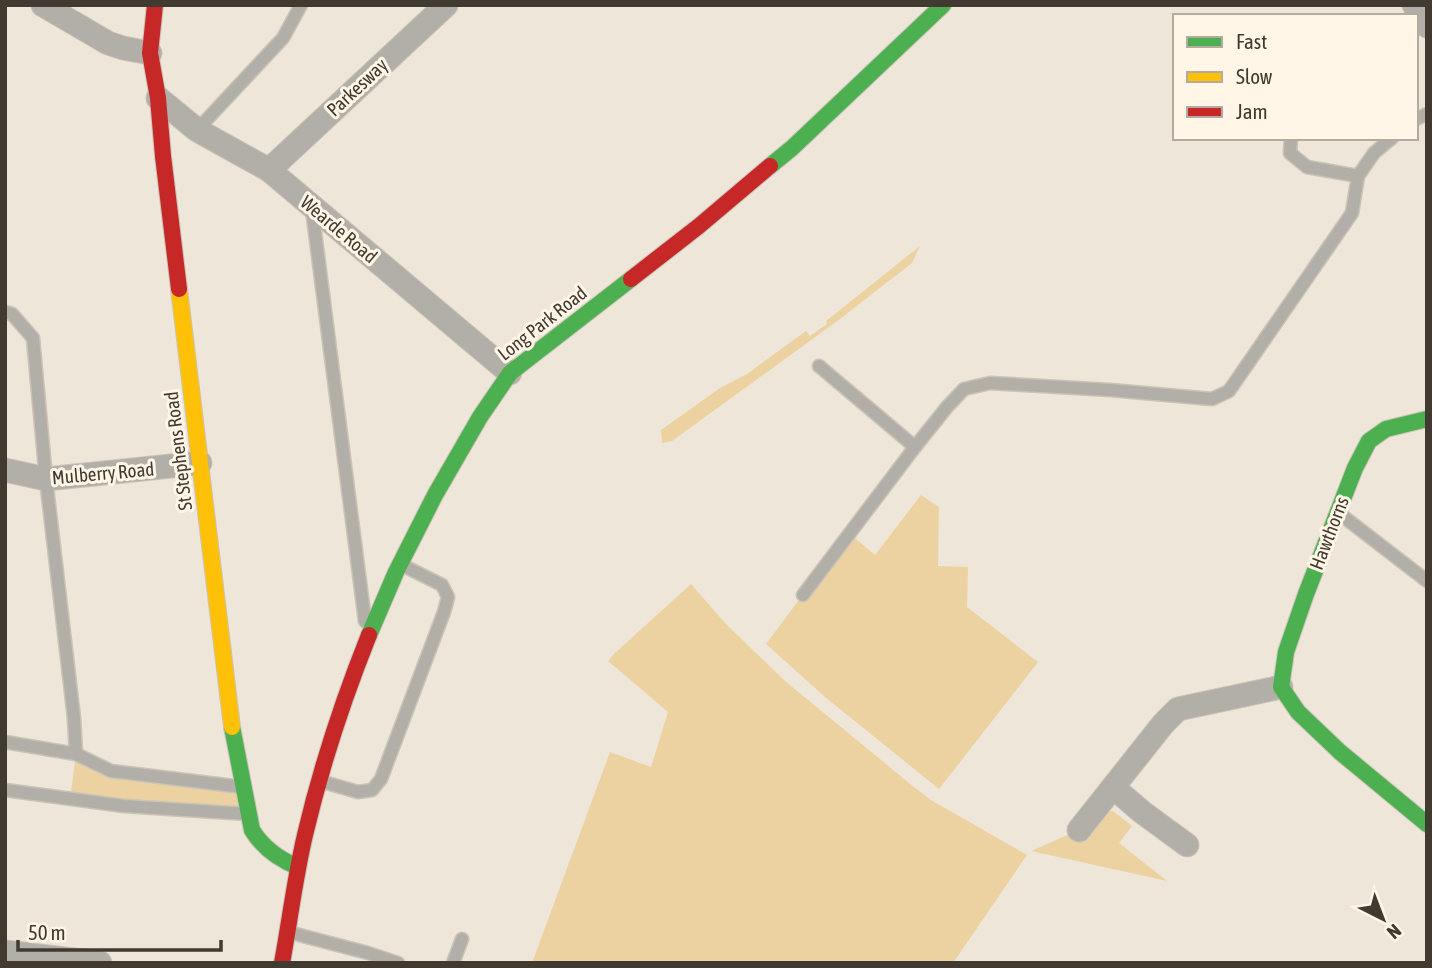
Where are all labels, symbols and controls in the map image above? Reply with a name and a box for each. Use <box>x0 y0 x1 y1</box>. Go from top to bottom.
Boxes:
legend <box>1173 14 1418 140</box>
text: Fast <box>1236 29 1267 53</box>
street label: Parkesway <box>322 53 392 120</box>
text: Slow <box>1236 64 1273 88</box>
text: Jam <box>1236 99 1268 123</box>
street label: Wearde Road <box>296 191 382 267</box>
street label: Long Park Road <box>493 281 591 365</box>
street label: St Stephens Road <box>160 390 196 512</box>
street label: Mulberry Road <box>51 458 155 488</box>
street label: Hawthorns <box>1305 493 1353 573</box>
north arrow <box>1348 884 1418 954</box>
scale bar <box>18 908 220 952</box>
text: 50 m <box>28 920 66 944</box>
text: N <box>1383 920 1406 944</box>

